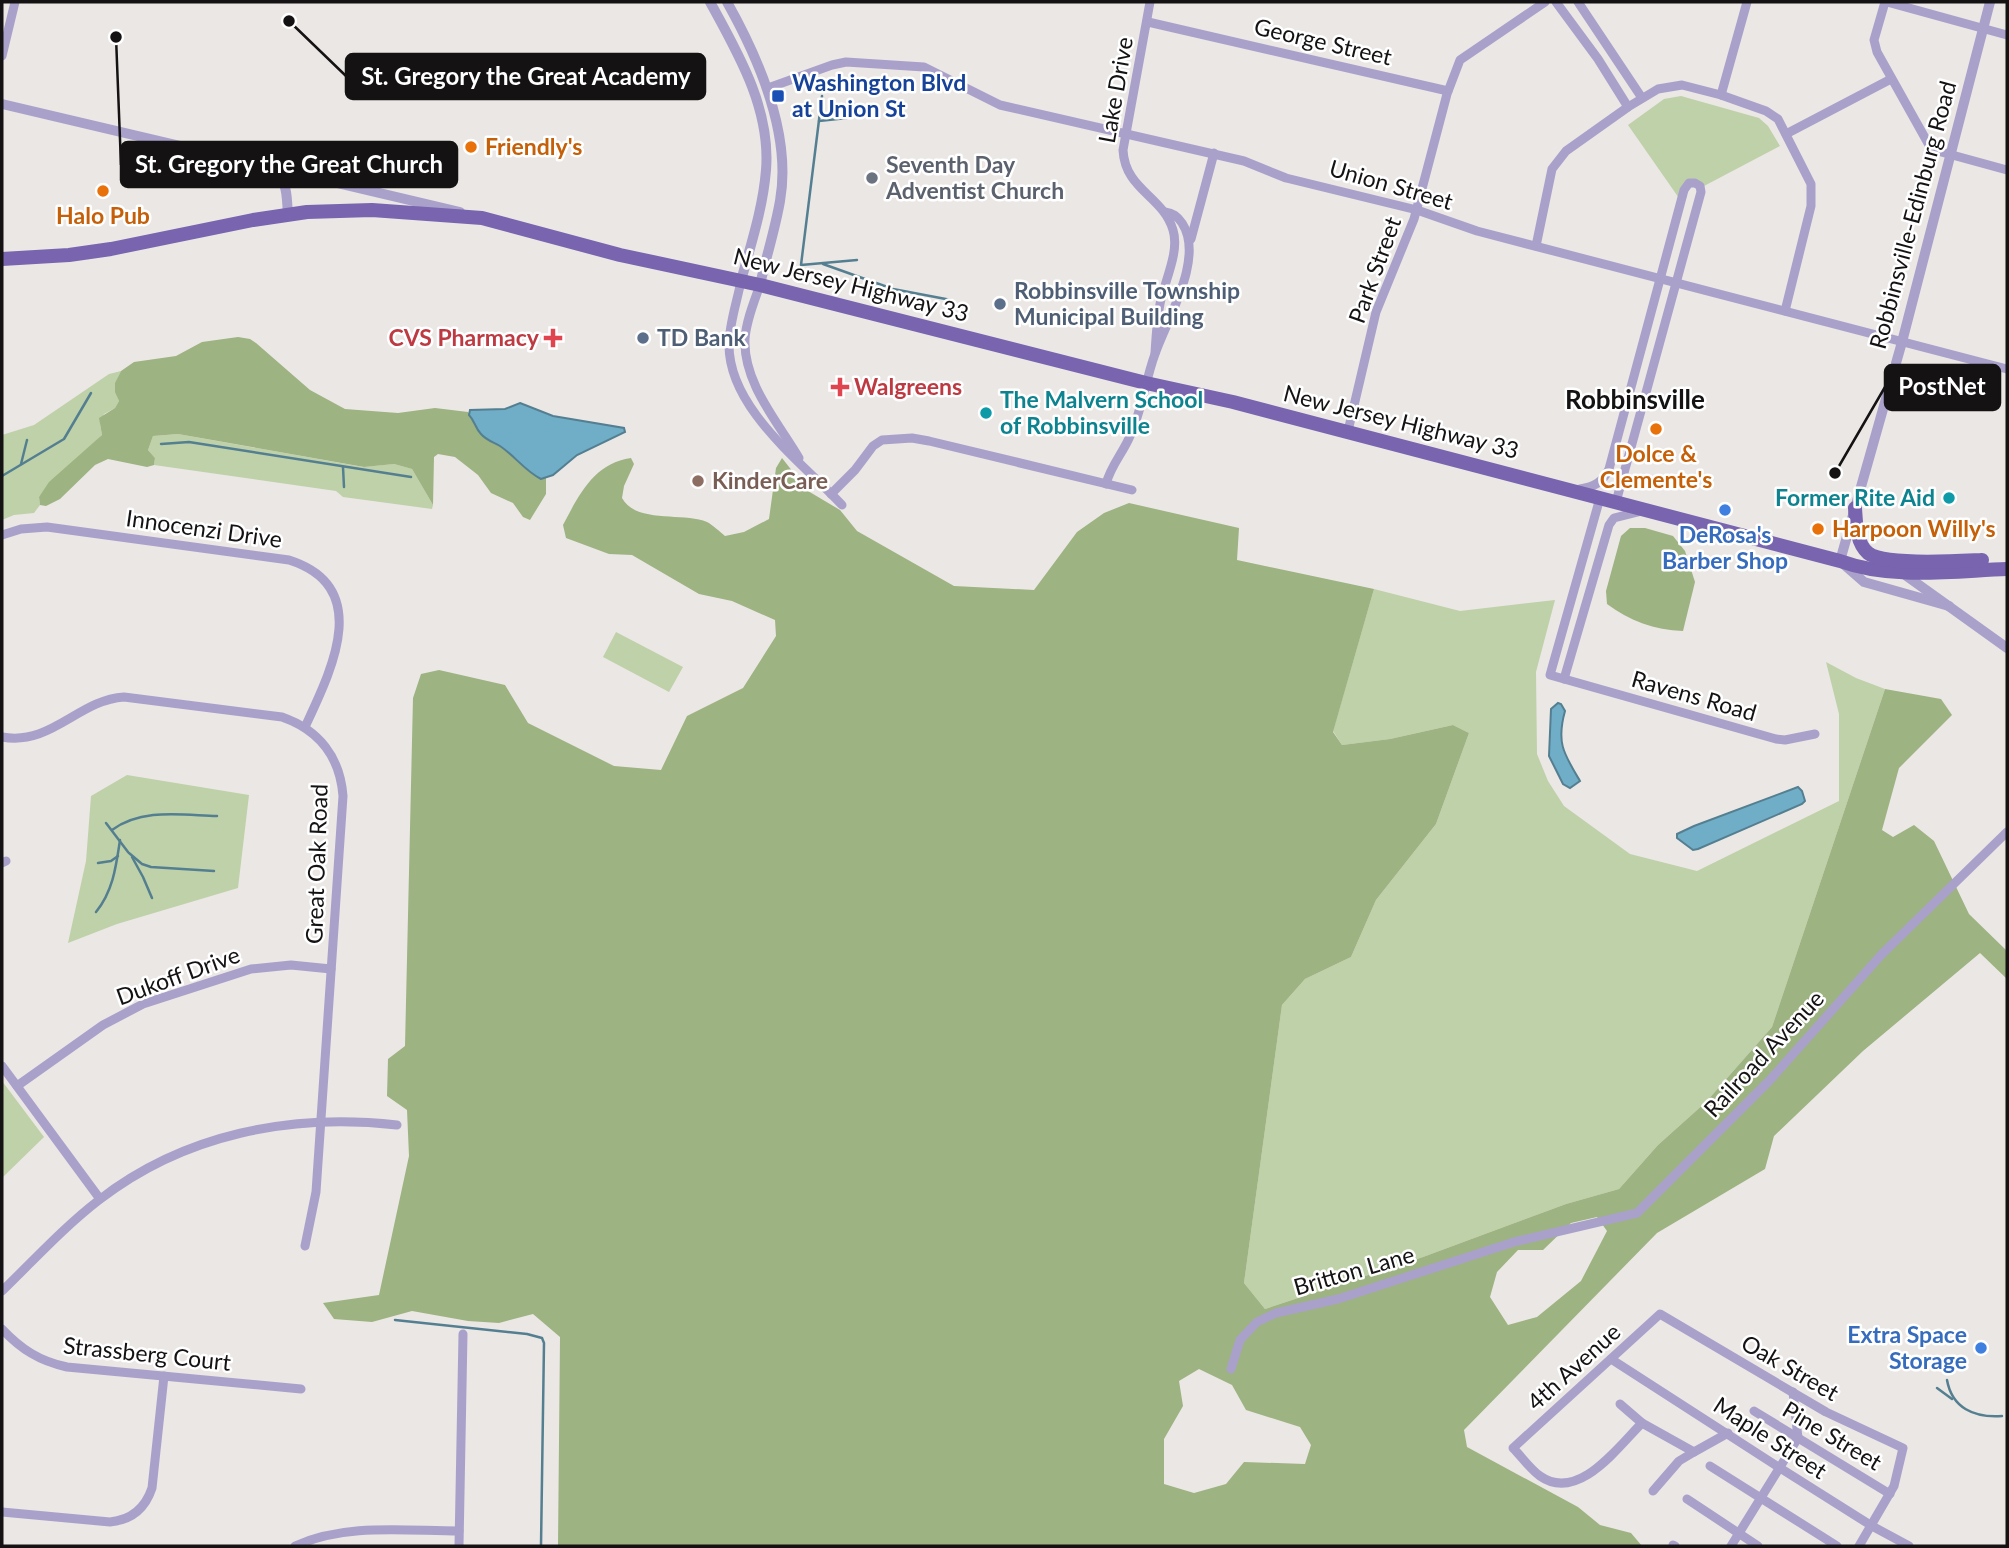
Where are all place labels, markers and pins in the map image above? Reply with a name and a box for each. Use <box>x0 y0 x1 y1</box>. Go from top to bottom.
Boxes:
callout: St. Gregory the Great Academy <box>346 54 705 99</box>
place label: Washington Blvd at Union St <box>792 68 966 122</box>
marker: Washington Blvd at Union St <box>770 88 786 104</box>
place label: Friendly's <box>485 132 582 160</box>
marker: Friendly's <box>463 139 479 155</box>
callout: St. Gregory the Great Church <box>121 142 457 187</box>
place label: Seventh Day Adventist Church <box>885 150 1064 204</box>
marker: Seventh Day Adventist Church <box>864 170 880 186</box>
marker: Halo Pub <box>95 183 111 199</box>
place label: Halo Pub <box>56 201 150 229</box>
place label: Robbinsville Township Municipal Building <box>1014 276 1240 330</box>
marker: Robbinsville Township Municipal Building <box>992 296 1008 312</box>
place label: CVS Pharmacy <box>388 323 540 351</box>
place label: TD Bank <box>657 323 746 351</box>
marker: CVS Pharmacy <box>545 330 561 346</box>
marker: TD Bank <box>635 330 651 346</box>
callout: PostNet <box>1885 365 2000 410</box>
place label: Walgreens <box>854 372 962 400</box>
marker: Walgreens <box>832 379 848 395</box>
place label: The Malvern School of Robbinsville <box>1000 385 1203 439</box>
marker: The Malvern School of Robbinsville <box>978 405 994 421</box>
marker: Dolce & Clemente's <box>1648 421 1664 437</box>
place label: Dolce & Clemente's <box>1600 439 1712 493</box>
place label: KinderCare <box>712 466 828 494</box>
marker: KinderCare <box>690 473 706 489</box>
place label: Former Rite Aid <box>1775 483 1935 511</box>
marker: Former Rite Aid <box>1941 490 1957 506</box>
marker: DeRosa's Barber Shop <box>1717 502 1733 518</box>
place label: Harpoon Willy's <box>1832 514 1996 542</box>
place label: DeRosa's Barber Shop <box>1662 520 1788 574</box>
marker: Harpoon Willy's <box>1810 521 1826 537</box>
place label: Extra Space Storage <box>1847 1320 1967 1374</box>
marker: Extra Space Storage <box>1973 1340 1989 1356</box>

